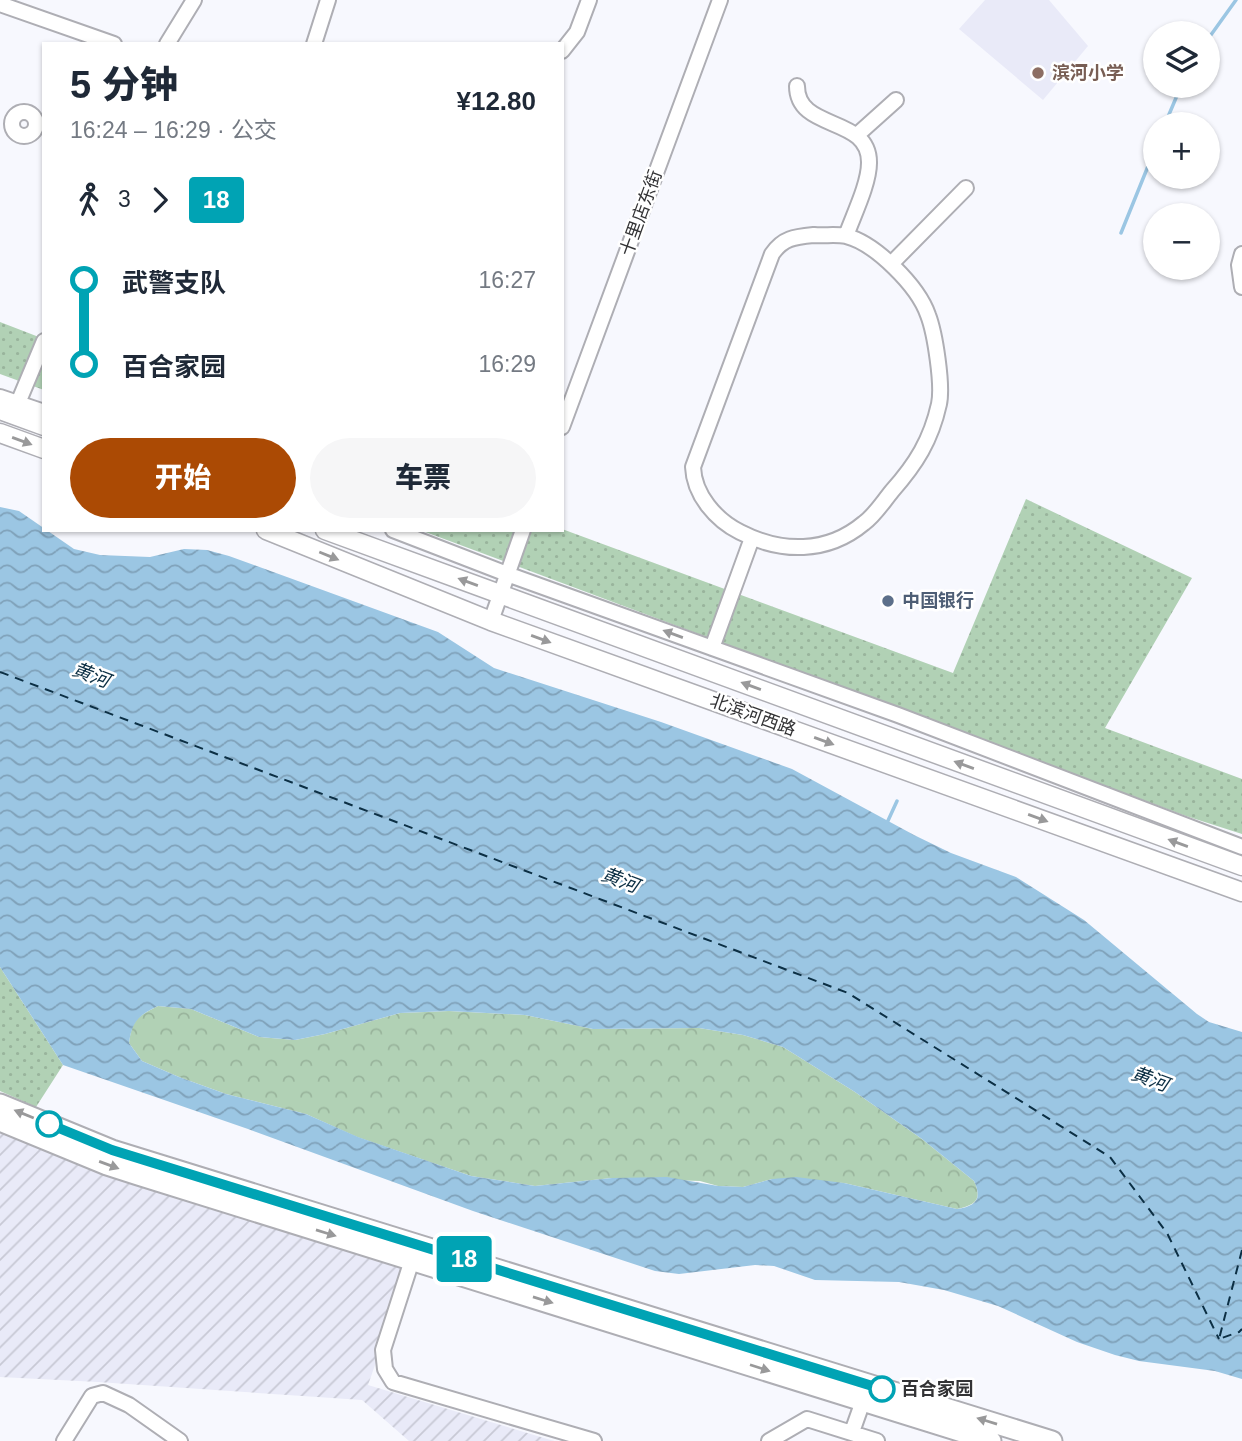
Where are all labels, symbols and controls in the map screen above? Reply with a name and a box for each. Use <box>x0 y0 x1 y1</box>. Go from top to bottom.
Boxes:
map controls <box>1143 21 1220 280</box>
button: layers <box>1143 21 1220 98</box>
place label: 滨河小学 <box>1052 63 1124 83</box>
text: 5 分钟 <box>70 64 178 106</box>
marker: 滨河小学 <box>1030 65 1046 81</box>
text: ¥12.80 <box>456 86 536 116</box>
button: + <box>1143 112 1220 189</box>
text: 16:24 – 16:29 · 公交 <box>70 117 277 143</box>
street label: 十里店东街 <box>616 167 666 259</box>
icon: walk <box>70 181 108 219</box>
icon: forward <box>141 181 179 219</box>
text: 3 <box>118 186 131 212</box>
text: 18 <box>203 186 230 213</box>
button: − <box>1143 203 1220 280</box>
text: 16:27 <box>478 267 536 293</box>
text: 武警支队 <box>122 268 226 298</box>
text: 16:29 <box>478 351 536 377</box>
text: 百合家园 <box>122 352 226 382</box>
one-way arrow <box>11 436 32 447</box>
button: 开始 <box>70 438 296 518</box>
button: 车票 <box>310 438 536 518</box>
one-way arrow <box>319 550 340 561</box>
one-way arrow <box>457 577 478 588</box>
place label: 中国银行 <box>902 590 974 611</box>
marker: 中国银行 <box>880 593 896 609</box>
one-way arrow <box>663 628 684 639</box>
one-way arrow <box>531 634 552 645</box>
water label: 黄河 <box>69 658 116 693</box>
one-way arrow <box>740 680 761 691</box>
street label: 北滨河西路 <box>707 690 799 740</box>
one-way arrow <box>814 736 835 747</box>
one-way arrow <box>954 759 975 770</box>
one-way arrow <box>1028 813 1049 824</box>
one-way arrow <box>1167 837 1188 848</box>
water label: 黄河 <box>598 863 645 898</box>
water label: 黄河 <box>1129 1063 1175 1097</box>
one-way arrow <box>13 1108 34 1119</box>
unlabelled marker <box>36 1111 62 1137</box>
one-way arrow <box>98 1160 119 1171</box>
one-way arrow <box>316 1228 337 1239</box>
line badge: 18 <box>433 1236 496 1282</box>
text: 18 <box>451 1245 477 1272</box>
one-way arrow <box>533 1296 554 1306</box>
one-way arrow <box>750 1363 771 1374</box>
marker: 百合家园 <box>869 1376 895 1402</box>
place label: 百合家园 <box>901 1379 973 1399</box>
one-way arrow <box>976 1415 997 1426</box>

